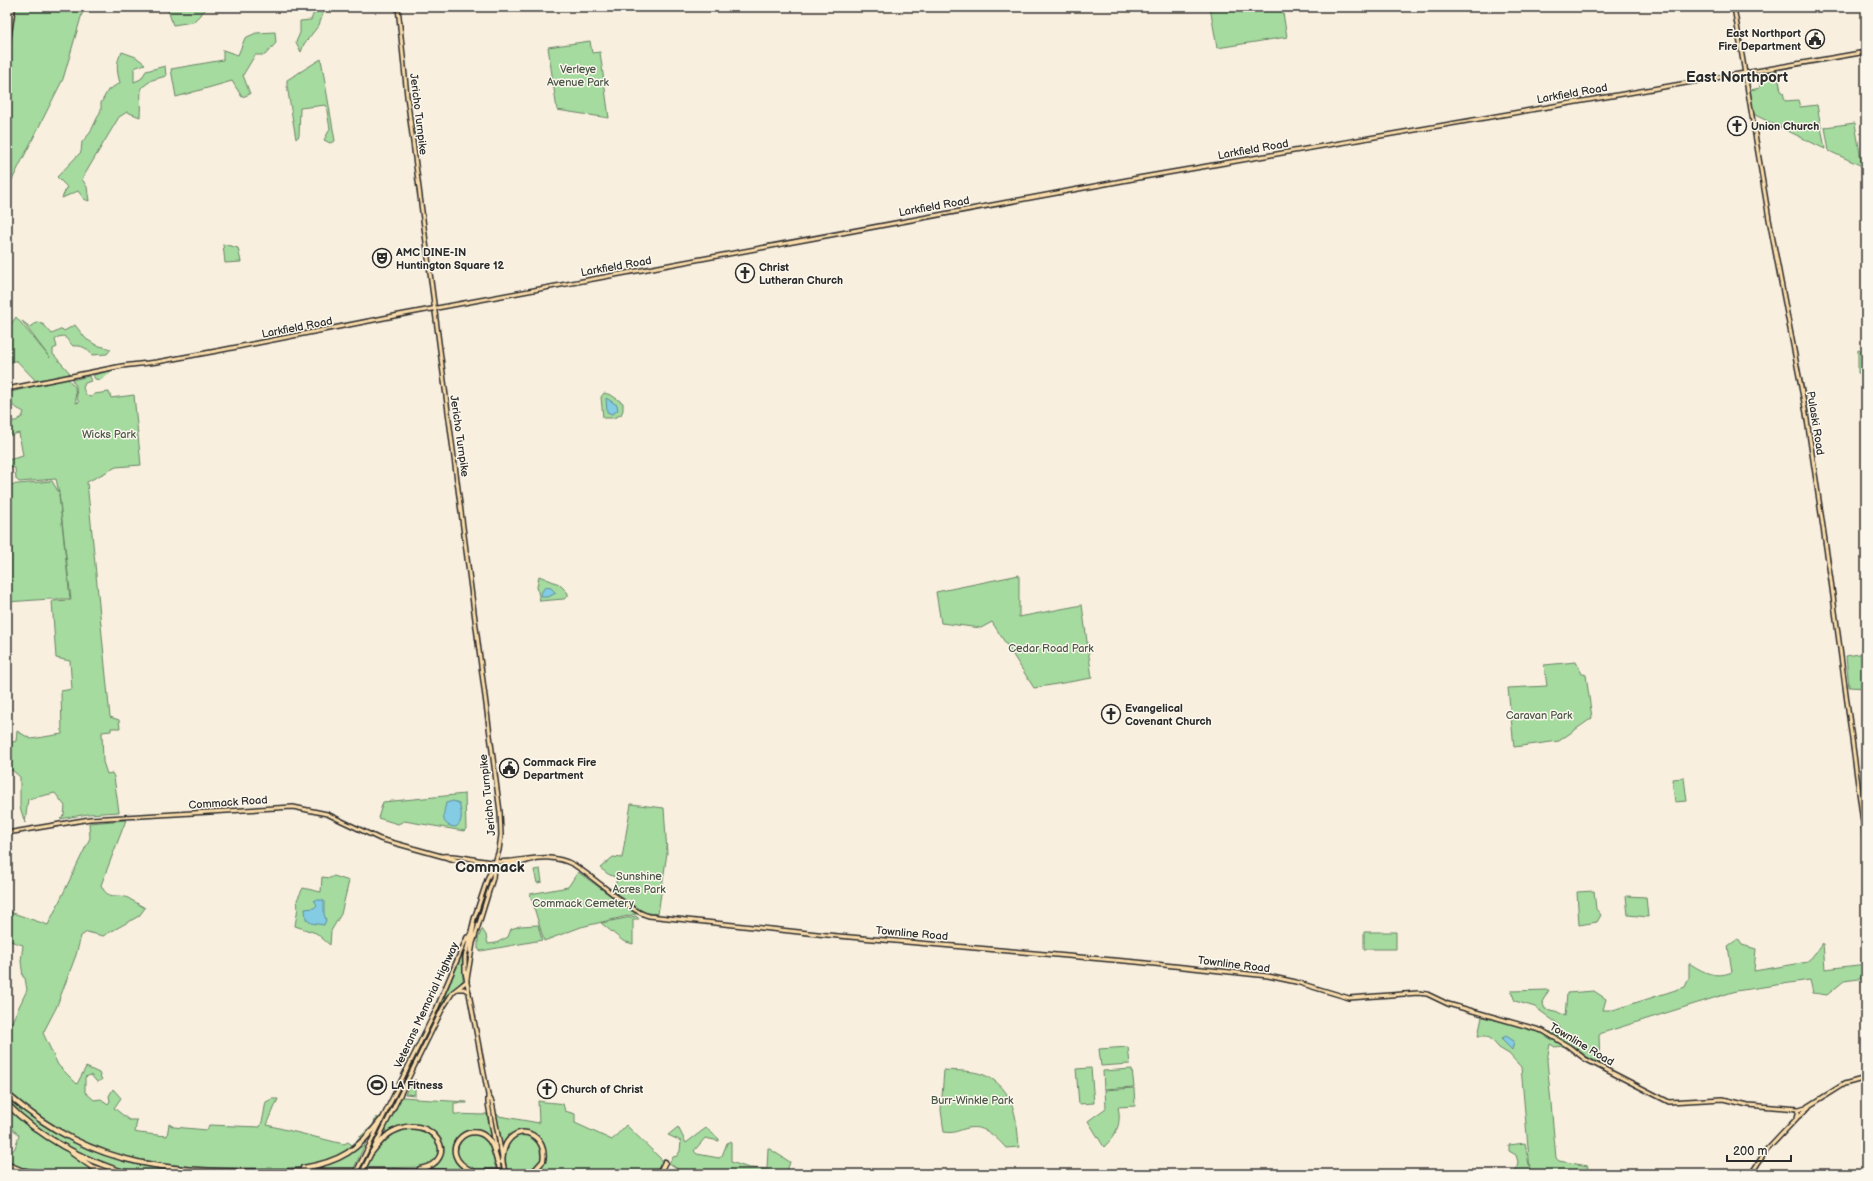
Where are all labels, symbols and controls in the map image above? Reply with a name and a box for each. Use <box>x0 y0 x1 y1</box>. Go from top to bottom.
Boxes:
place label: East Northport Fire Department <box>1718 27 1801 53</box>
public building icon: East Northport Fire Department <box>1804 28 1826 50</box>
park label: Verleye Avenue Park <box>547 63 610 89</box>
district label: East Northport <box>1686 68 1788 87</box>
street label: Jericho Turnpike <box>407 72 430 156</box>
street label: Larkfield Road <box>1536 81 1609 106</box>
church icon: Union Church <box>1726 115 1748 137</box>
place label: Union Church <box>1751 120 1819 133</box>
street label: Larkfield Road <box>1217 137 1290 162</box>
street label: Larkfield Road <box>898 194 971 219</box>
place label: AMC DINE-IN Huntington Square 12 <box>395 246 505 272</box>
theatre icon: AMC DINE-IN Huntington Square 12 <box>371 247 393 269</box>
street label: Larkfield Road <box>580 254 653 279</box>
place label: Christ Lutheran Church <box>759 261 843 287</box>
church icon: Christ Lutheran Church <box>734 262 756 284</box>
street label: Larkfield Road <box>261 314 334 341</box>
street label: Pulaski Road <box>1804 390 1827 456</box>
street label: Jericho Turnpike <box>447 394 472 478</box>
park label: Wicks Park <box>82 428 137 441</box>
park label: Cedar Road Park <box>1008 642 1094 655</box>
place label: Evangelical Covenant Church <box>1125 702 1212 728</box>
church icon: Evangelical Covenant Church <box>1100 703 1122 725</box>
park label: Caravan Park <box>1506 709 1573 722</box>
street label: Jericho Turnpike <box>477 753 498 836</box>
place label: Commack Fire Department <box>523 756 596 782</box>
public building icon: Commack Fire Department <box>498 757 520 779</box>
street label: Commack Road <box>188 793 268 812</box>
district label: Commack <box>455 858 525 877</box>
park label: Sunshine Acres Park <box>612 870 666 896</box>
park label: Commack Cemetery <box>532 897 634 910</box>
street label: Townline Road <box>875 924 949 943</box>
street label: Veterans Memorial Highway <box>391 940 461 1070</box>
street label: Townline Road <box>1197 954 1271 975</box>
street label: Townline Road <box>1547 1020 1616 1069</box>
sports icon: LA Fitness <box>366 1074 388 1096</box>
church icon: Church of Christ <box>536 1078 558 1100</box>
place label: LA Fitness <box>391 1079 444 1092</box>
place label: Church of Christ <box>561 1083 644 1096</box>
park label: Burr-Winkle Park <box>931 1094 1014 1107</box>
scale bar <box>1727 1137 1791 1163</box>
text: 200 m <box>1733 1144 1767 1159</box>

